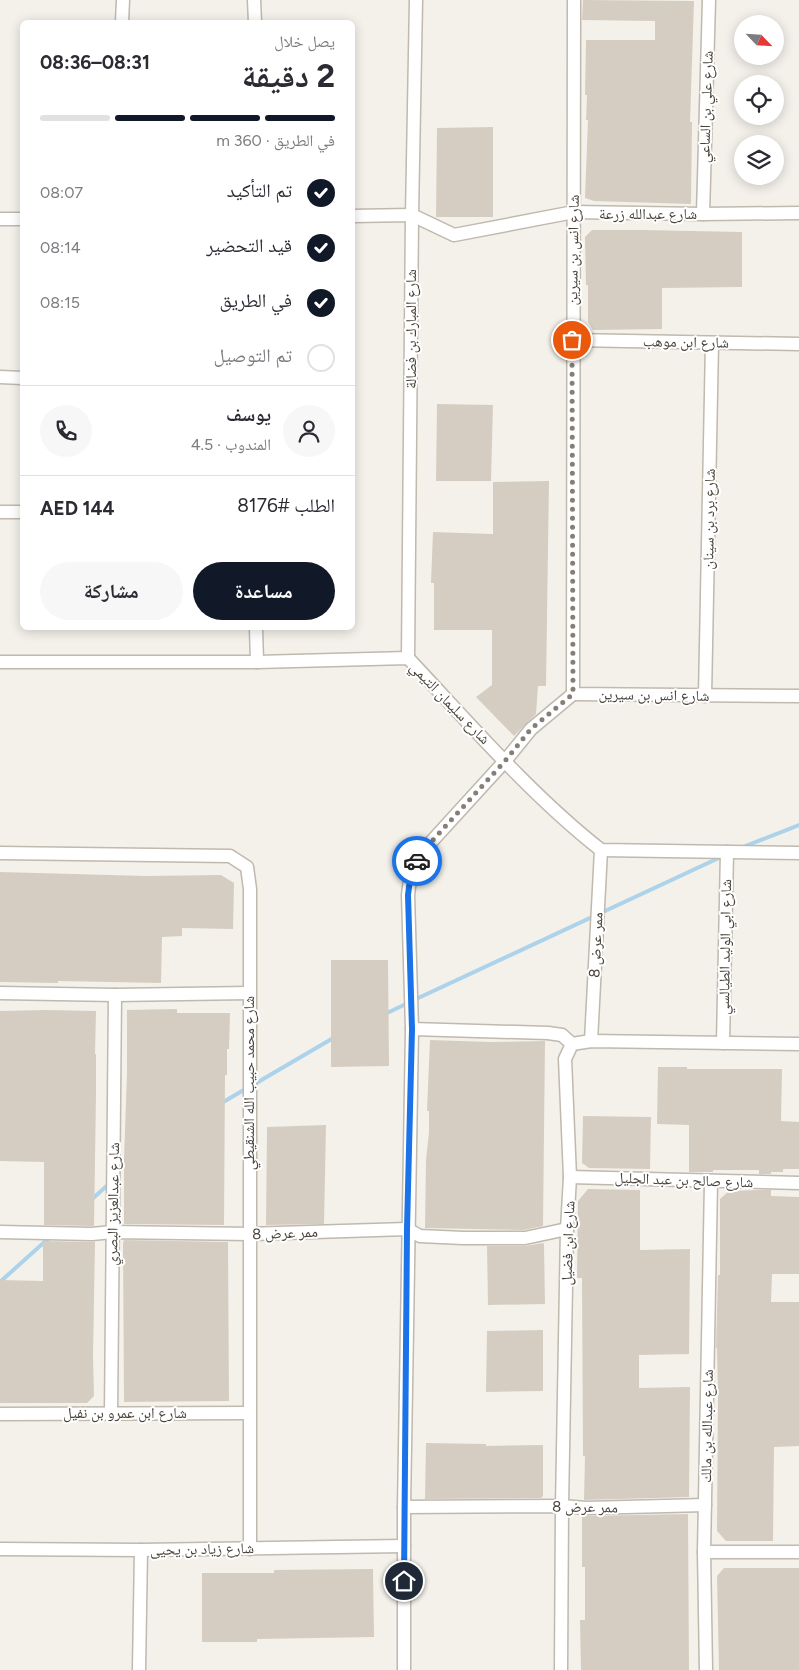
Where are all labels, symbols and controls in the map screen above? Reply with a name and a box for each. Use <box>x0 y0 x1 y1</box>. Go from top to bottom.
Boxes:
north arrow <box>734 15 784 65</box>
map controls <box>734 15 784 185</box>
text: يصل خلال <box>274 32 335 51</box>
street label: شارع علي بن الساعي <box>695 50 720 164</box>
text: 08:31–08:36 <box>40 51 150 74</box>
text: 2 دقيقة <box>242 57 335 95</box>
button: locate <box>734 75 784 125</box>
text: في الطريق · 360 m <box>216 131 335 150</box>
button: layers <box>734 135 784 185</box>
text: تم التأكيد <box>227 179 292 202</box>
icon: check <box>307 179 335 207</box>
text: 08:07 <box>40 183 83 202</box>
street label: شارع انس بن سيرين <box>563 194 584 306</box>
street label: شارع عبدالله زرعة <box>599 205 697 224</box>
text: قيد التحضير <box>206 234 292 257</box>
icon: check <box>307 234 335 262</box>
text: 08:14 <box>40 238 81 257</box>
street label: شارع المبارك بن فضالة <box>402 269 421 389</box>
text: في الطريق <box>219 289 292 312</box>
icon: check <box>307 289 335 317</box>
text: 08:15 <box>40 293 80 312</box>
pin <box>551 319 593 361</box>
icon: bag <box>558 326 586 354</box>
street label: شارع ابن موهب <box>643 332 729 353</box>
text: تم التوصيل <box>213 344 292 367</box>
text: يوسف <box>226 403 271 426</box>
button: phone <box>40 405 92 457</box>
button: person <box>283 405 335 457</box>
text: المندوب · 4.5 <box>191 435 271 454</box>
street label: شارع برد بن سينان <box>699 468 720 570</box>
text: الطلب #8176 <box>237 494 335 517</box>
text: AED 144 <box>40 497 115 520</box>
button: مشاركة <box>40 562 183 620</box>
button: مساعدة <box>193 562 335 620</box>
street label: شارع سليمان التيمي <box>404 658 494 750</box>
street label: شارع انس بن سيرين <box>598 685 710 706</box>
courier <box>392 836 442 886</box>
icon: car <box>403 847 431 875</box>
street label: شارع ابي الوليد الطيالسي <box>715 879 738 1015</box>
street label: ممر عرض 8 <box>585 912 608 978</box>
street label: شارع محمد حبيب الله الشنقيطي <box>240 996 261 1170</box>
street label: شارع عبدالعزيز البصري <box>103 1142 126 1266</box>
street label: شارع صالح بن عبد الجليل <box>614 1169 754 1192</box>
street label: شارع ابن فضيل <box>558 1200 579 1286</box>
street label: ممر عرض 8 <box>252 1223 318 1244</box>
street label: شارع عبدالله بن مالك <box>697 1369 718 1483</box>
street label: شارع ابن عمرو بن نفيل <box>63 1404 187 1423</box>
street label: ممر عرض 8 <box>552 1497 618 1518</box>
street label: شارع زياد بن يحيى <box>150 1539 254 1560</box>
pin <box>383 1560 425 1602</box>
icon: home <box>390 1567 418 1595</box>

